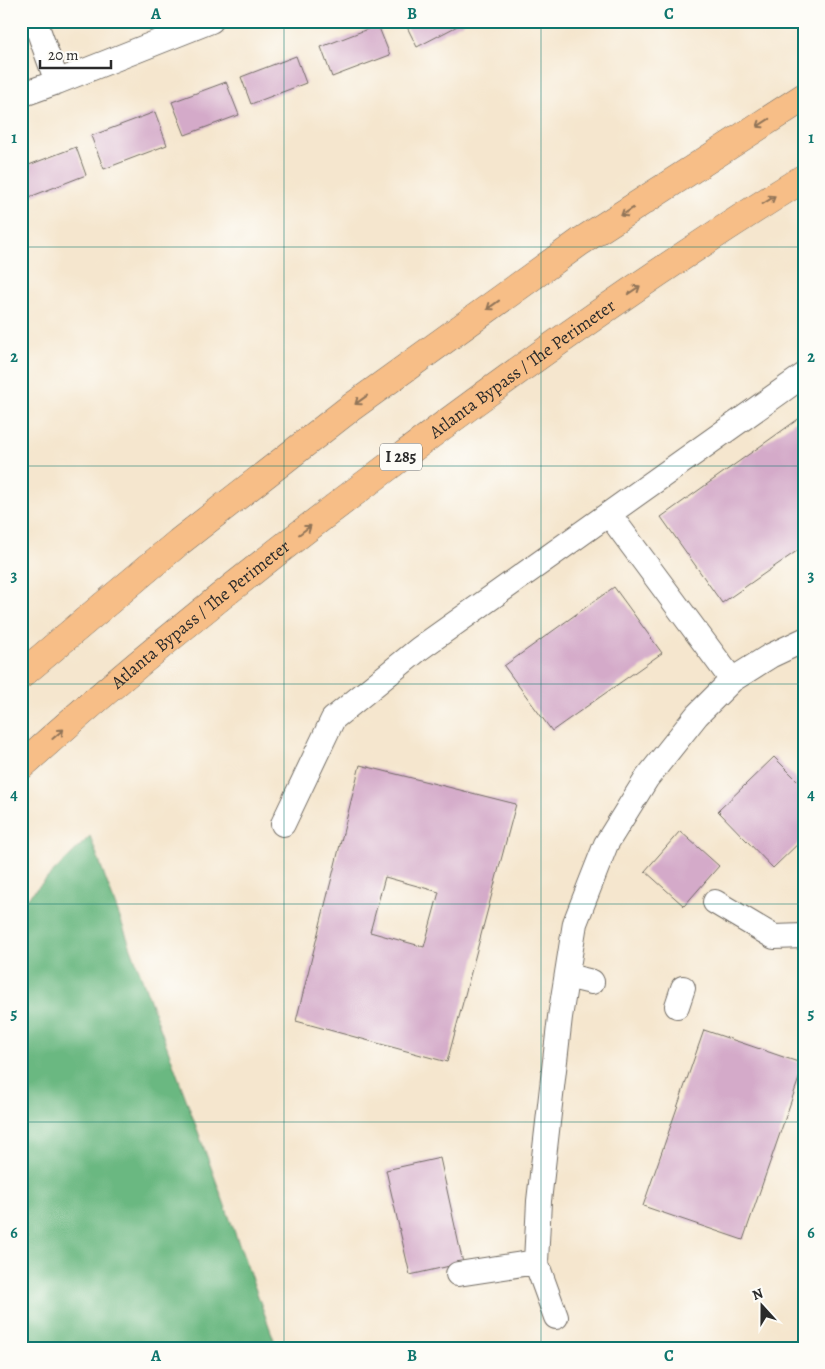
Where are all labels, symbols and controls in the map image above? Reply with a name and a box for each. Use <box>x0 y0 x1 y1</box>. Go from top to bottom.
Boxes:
text: A <box>150 3 162 25</box>
text: B <box>407 3 417 25</box>
text: C <box>664 3 674 25</box>
scale bar <box>40 38 111 70</box>
text: 20 m <box>48 45 79 65</box>
one-way arrow <box>756 118 770 128</box>
text: 1 <box>11 127 17 149</box>
text: 1 <box>808 127 814 149</box>
one-way arrow <box>762 194 776 204</box>
one-way arrow <box>620 207 634 217</box>
one-way arrow <box>627 285 641 295</box>
street label: Atlanta Bypass / The Perimeter <box>424 293 620 444</box>
one-way arrow <box>486 300 500 310</box>
text: 2 <box>10 346 18 368</box>
text: 2 <box>807 346 815 368</box>
one-way arrow <box>355 395 369 405</box>
road number: I 285 <box>380 444 422 471</box>
one-way arrow <box>298 525 312 535</box>
street label: Atlanta Bypass / The Perimeter <box>105 534 295 695</box>
text: 3 <box>11 565 18 587</box>
text: 3 <box>808 565 815 587</box>
one-way arrow <box>51 728 64 739</box>
text: 4 <box>10 784 18 806</box>
text: 4 <box>807 784 815 806</box>
text: 5 <box>11 1003 18 1025</box>
text: 5 <box>808 1003 815 1025</box>
text: 6 <box>10 1222 18 1244</box>
text: 6 <box>807 1222 815 1244</box>
north arrow <box>738 1282 788 1332</box>
text: N <box>749 1284 766 1305</box>
text: A <box>150 1345 162 1367</box>
text: B <box>407 1345 417 1367</box>
text: C <box>664 1345 674 1367</box>

